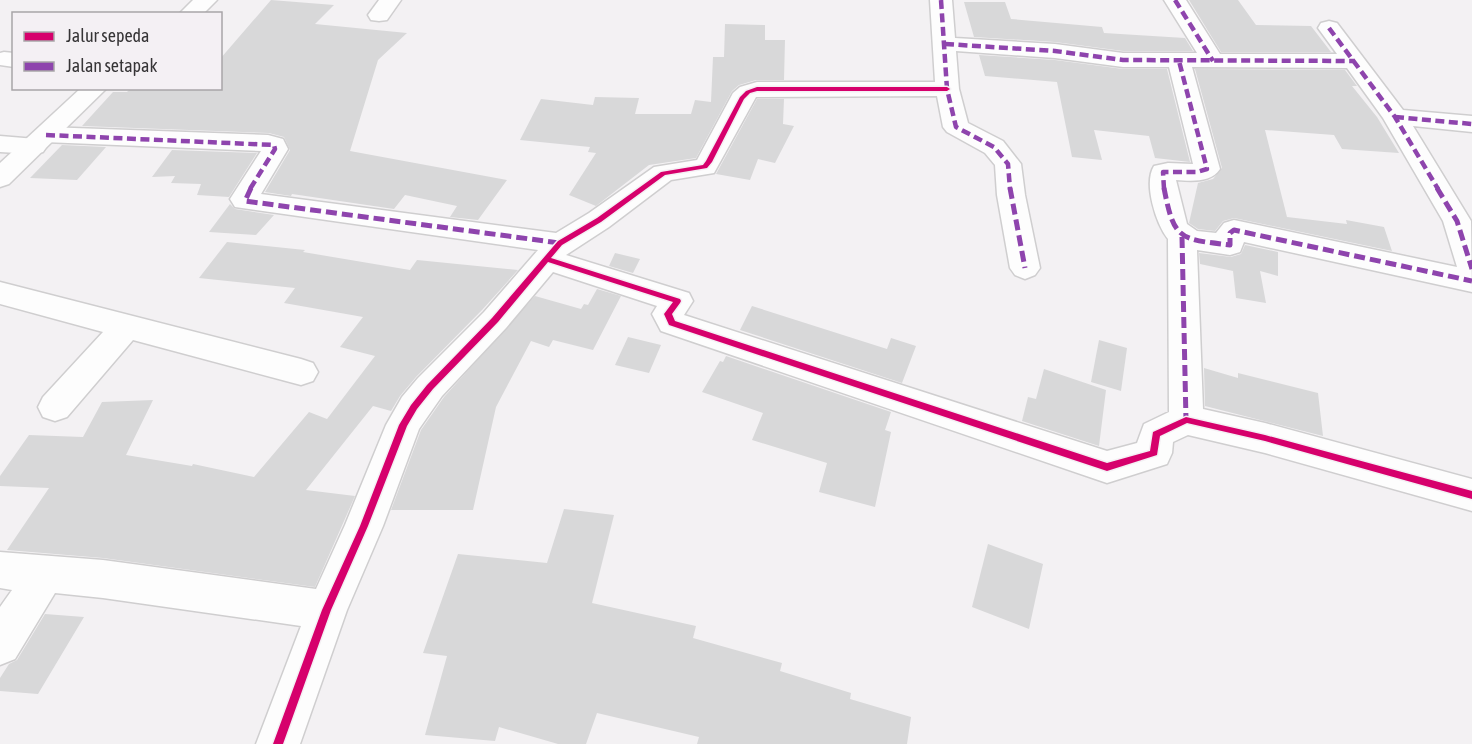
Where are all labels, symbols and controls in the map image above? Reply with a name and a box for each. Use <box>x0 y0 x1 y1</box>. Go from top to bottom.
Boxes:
legend <box>12 12 222 90</box>
text: Jalur sepeda <box>66 25 149 46</box>
text: Jalan setapak <box>66 55 157 76</box>

